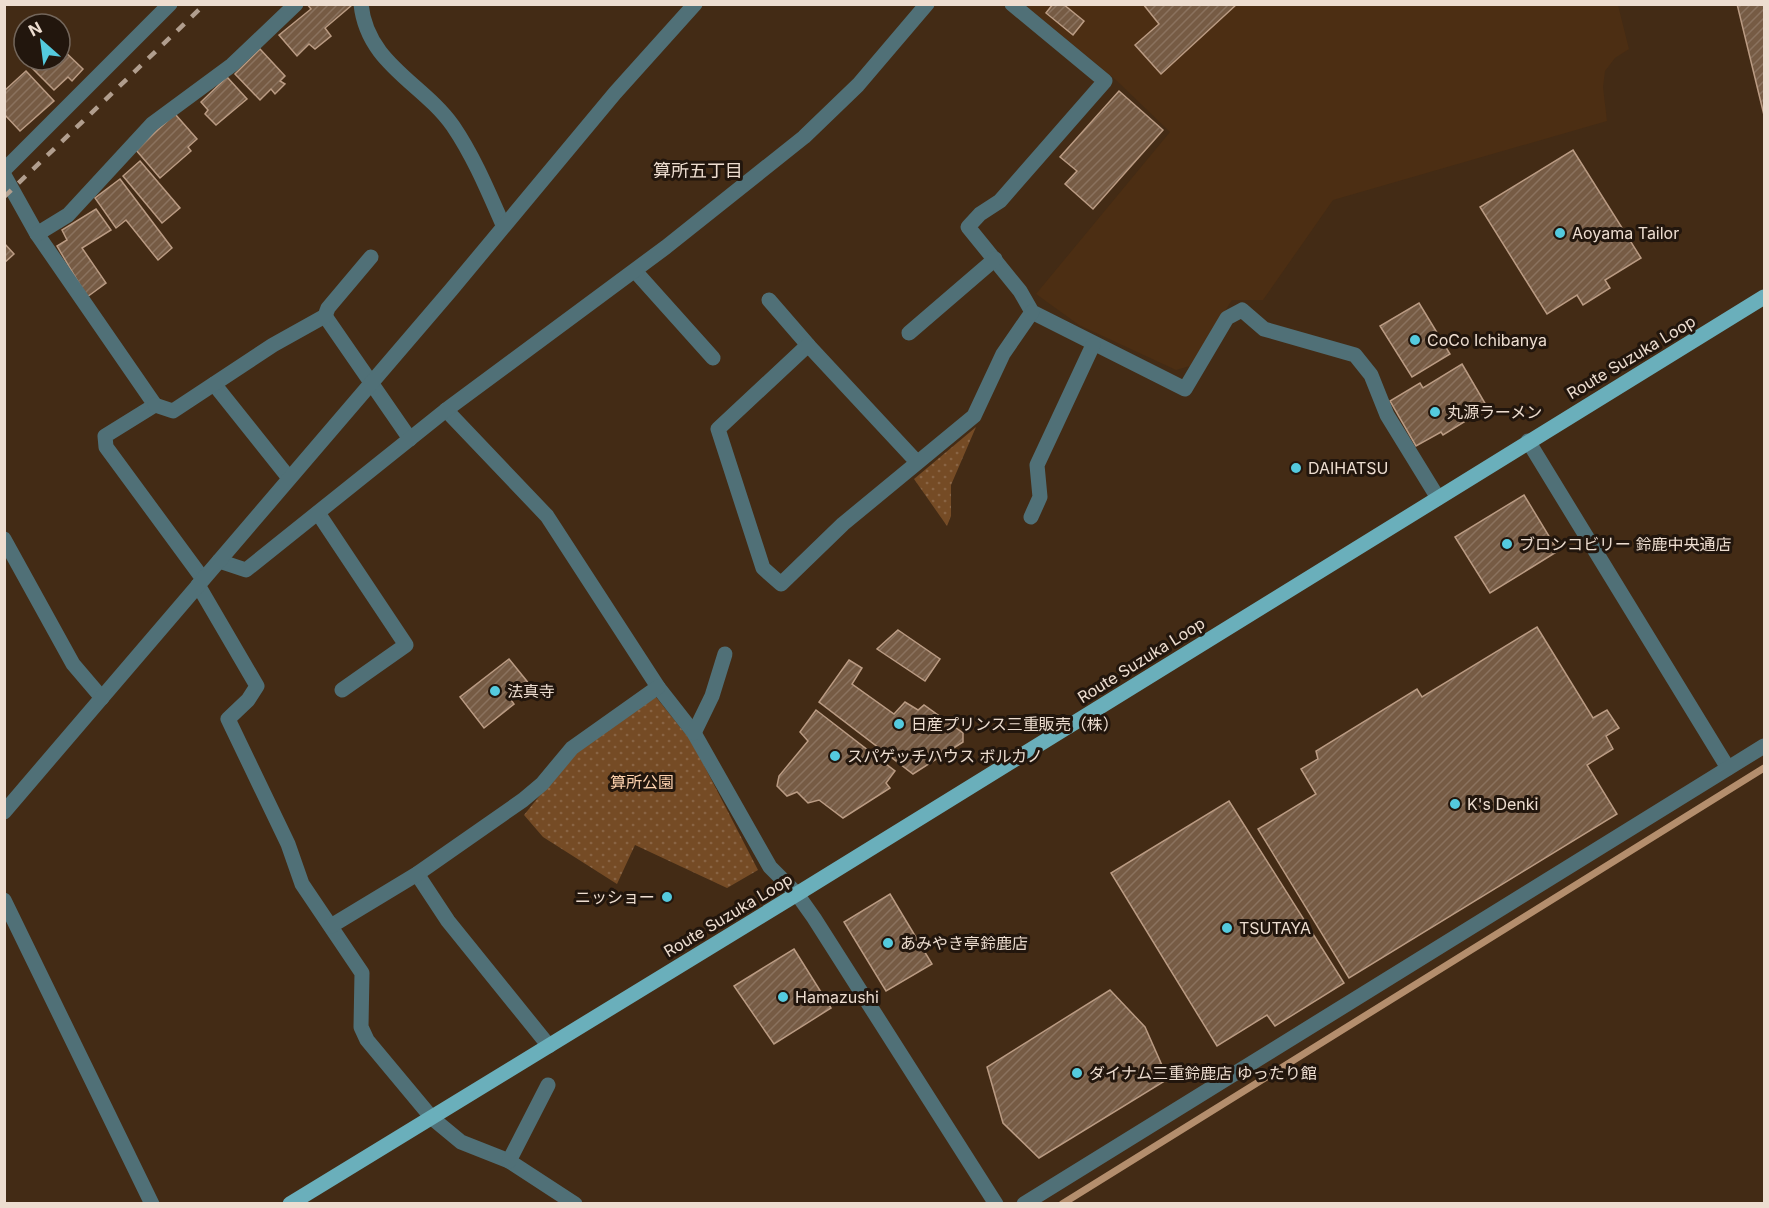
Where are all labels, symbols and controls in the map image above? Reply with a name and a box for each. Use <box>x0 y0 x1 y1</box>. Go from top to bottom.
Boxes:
north arrow <box>12 12 72 72</box>
text: N <box>25 17 45 40</box>
district label: 算所五丁目 <box>653 160 743 181</box>
place label: Aoyama Tailor <box>1572 223 1679 243</box>
marker: Aoyama Tailor <box>1553 226 1567 240</box>
street label: Route Suzuka Loop <box>1563 311 1699 403</box>
place label: CoCo Ichibanya <box>1427 330 1547 350</box>
marker: CoCo Ichibanya <box>1408 333 1422 347</box>
place label: 丸源ラーメン <box>1447 402 1542 422</box>
marker: 丸源ラーメン <box>1428 405 1442 419</box>
place label: DAIHATSU <box>1308 458 1388 478</box>
marker: DAIHATSU <box>1289 461 1303 475</box>
place label: ブロンコビリー 鈴鹿中央通店 <box>1519 534 1732 554</box>
marker: ブロンコビリー 鈴鹿中央通店 <box>1500 537 1514 551</box>
street label: Route Suzuka Loop <box>1074 613 1208 707</box>
place label: 法真寺 <box>507 681 555 701</box>
marker: 法真寺 <box>488 684 502 698</box>
place label: 日産プリンス三重販売（株） <box>911 714 1119 734</box>
marker: 日産プリンス三重販売（株） <box>892 717 906 731</box>
place label: スパゲッチハウス ボルカノ <box>847 746 1043 766</box>
marker: スパゲッチハウス ボルカノ <box>828 749 842 763</box>
park label: 算所公園 <box>610 772 674 792</box>
place label: K's Denki <box>1467 794 1538 814</box>
marker: K's Denki <box>1448 797 1462 811</box>
street label: Route Suzuka Loop <box>660 869 796 961</box>
place label: ニッショー <box>575 887 655 907</box>
marker: ニッショー <box>660 890 674 904</box>
place label: TSUTAYA <box>1239 918 1311 938</box>
marker: TSUTAYA <box>1220 921 1234 935</box>
place label: あみやき亭鈴鹿店 <box>900 933 1028 953</box>
marker: あみやき亭鈴鹿店 <box>881 936 895 950</box>
place label: Hamazushi <box>795 987 879 1007</box>
marker: Hamazushi <box>776 990 790 1004</box>
place label: ダイナム三重鈴鹿店 ゆったり館 <box>1089 1063 1317 1083</box>
marker: ダイナム三重鈴鹿店 ゆったり館 <box>1070 1066 1084 1080</box>

